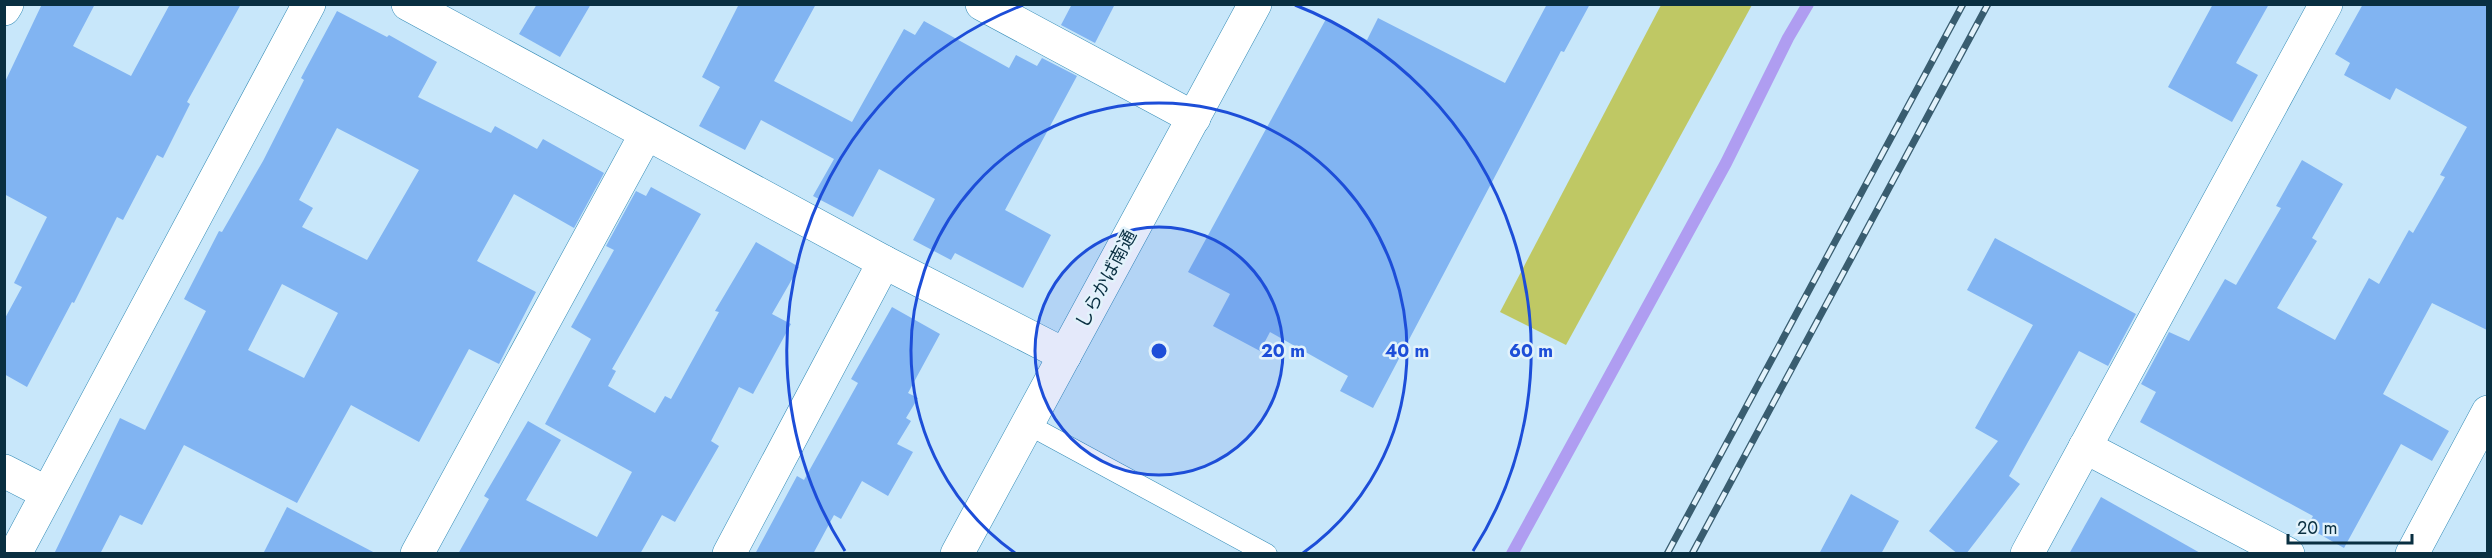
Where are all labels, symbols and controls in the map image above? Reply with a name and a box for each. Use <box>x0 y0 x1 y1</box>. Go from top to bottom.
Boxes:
street label: しらかば南通 <box>1069 225 1143 333</box>
text: 20 m <box>1261 338 1305 364</box>
text: 40 m <box>1385 338 1429 364</box>
text: 60 m <box>1509 338 1553 364</box>
centre of rings <box>1149 341 1169 361</box>
scale bar <box>2288 507 2412 545</box>
text: 20 m <box>2297 515 2337 541</box>

